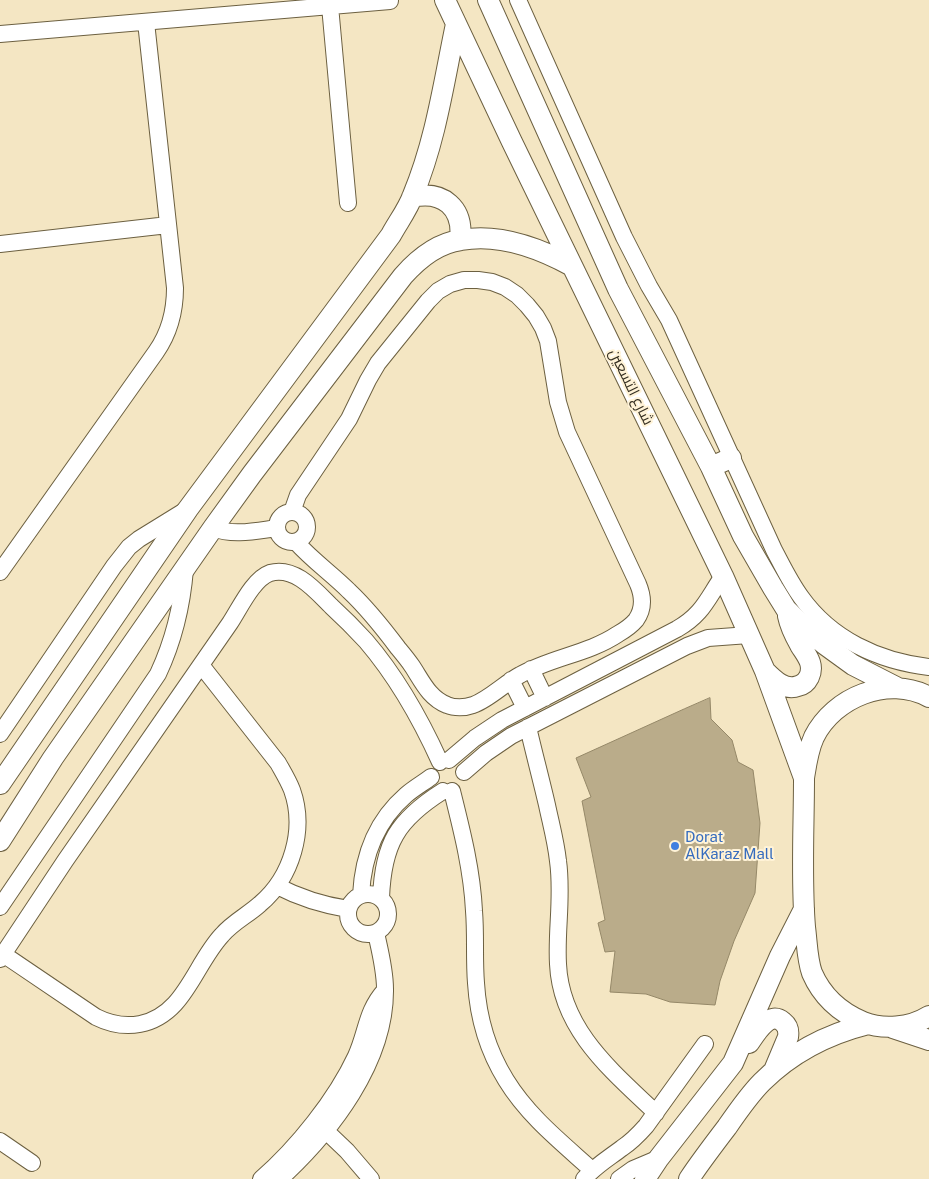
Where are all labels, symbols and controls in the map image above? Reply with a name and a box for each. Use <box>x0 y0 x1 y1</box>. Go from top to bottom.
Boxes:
street label: شارع التسعين <box>605 346 657 428</box>
place label: Dorat AlKaraz Mall <box>685 828 774 863</box>
marker: Dorat AlKaraz Mall <box>669 840 681 852</box>

